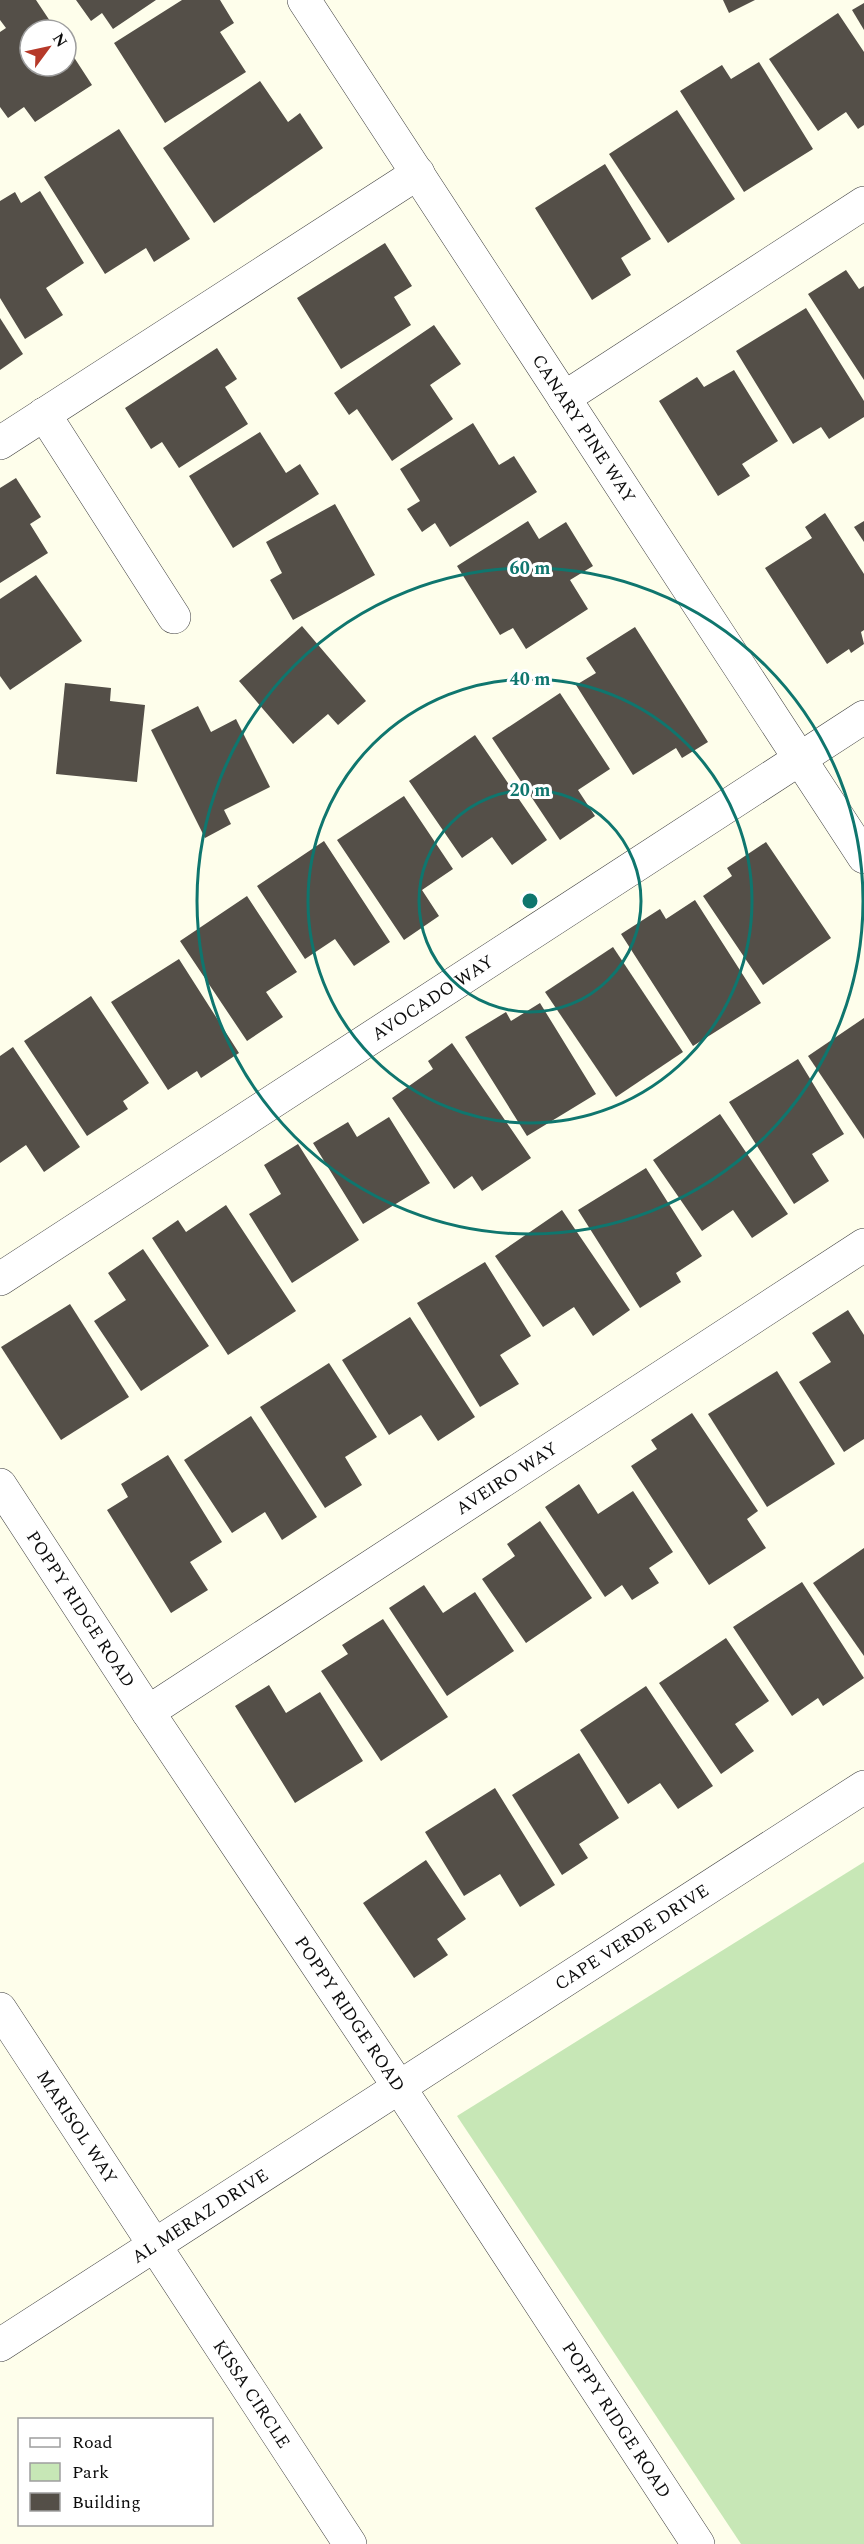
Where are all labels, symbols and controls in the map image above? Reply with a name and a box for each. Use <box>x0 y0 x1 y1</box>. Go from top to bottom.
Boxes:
north arrow <box>18 18 78 78</box>
text: N <box>46 28 73 52</box>
street label: CANARY PINE WAY <box>525 349 642 509</box>
text: 60 m <box>510 555 550 582</box>
text: 40 m <box>510 666 550 693</box>
text: 20 m <box>510 777 550 804</box>
centre of rings <box>520 891 540 911</box>
street label: AVOCADO WAY <box>366 948 499 1048</box>
street label: AVEIRO WAY <box>450 1435 563 1522</box>
street label: POPPY RIDGE ROAD <box>19 1525 142 1693</box>
street label: CAPE VERDE DRIVE <box>549 1878 715 1997</box>
street label: POPPY RIDGE ROAD <box>288 1931 412 2097</box>
street label: MARISOL WAY <box>29 2065 124 2190</box>
street label: AL MERAZ DRIVE <box>127 2162 274 2270</box>
street label: KISSA CIRCLE <box>206 2335 297 2454</box>
street label: POPPY RIDGE ROAD <box>555 2336 678 2504</box>
legend <box>18 2418 213 2526</box>
text: Road <box>72 2429 113 2456</box>
text: Park <box>72 2459 109 2486</box>
text: Building <box>72 2489 141 2516</box>

